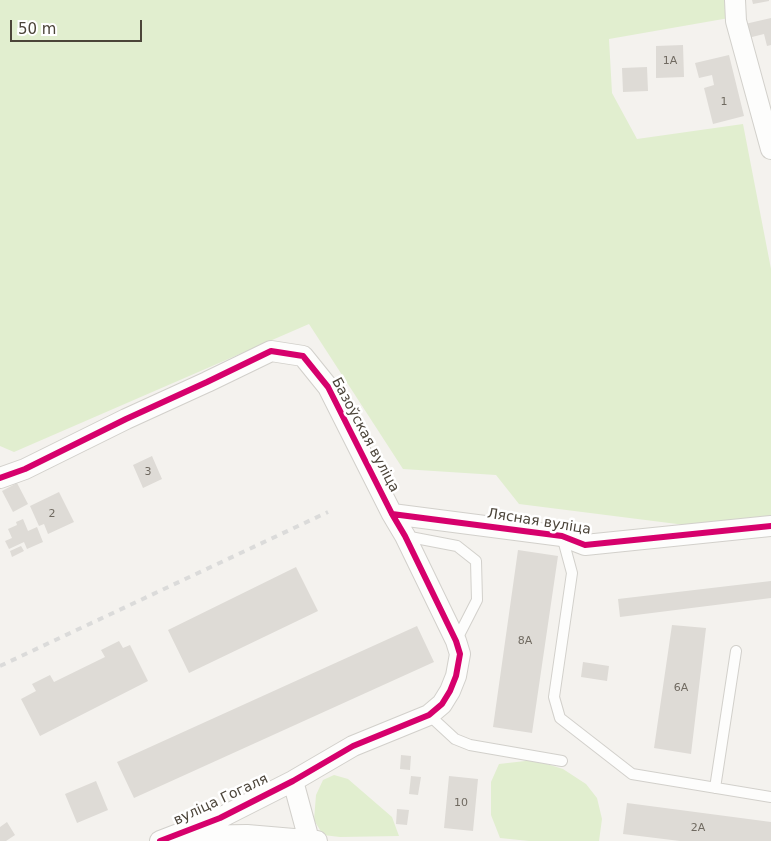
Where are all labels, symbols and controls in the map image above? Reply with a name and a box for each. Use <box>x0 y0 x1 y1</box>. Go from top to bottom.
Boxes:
scale bar <box>12 10 145 42</box>
text: 50 m <box>18 20 56 38</box>
house number: 1А <box>663 54 677 68</box>
house number: 1 <box>721 95 727 109</box>
street label: Базоўская вуліца <box>328 375 402 495</box>
house number: 3 <box>145 465 151 479</box>
street label: Лясная вуліца <box>486 506 592 538</box>
house number: 2 <box>49 507 55 521</box>
house number: 8А <box>518 634 532 648</box>
house number: 6А <box>674 681 688 695</box>
street label: вуліца Гогаля <box>171 771 271 829</box>
house number: 10 <box>454 796 468 810</box>
house number: 2А <box>691 821 705 835</box>

